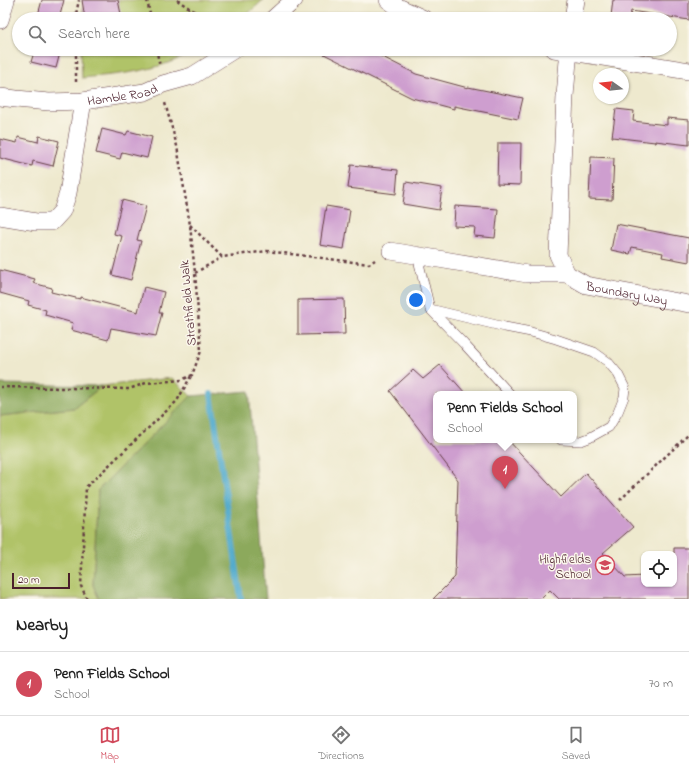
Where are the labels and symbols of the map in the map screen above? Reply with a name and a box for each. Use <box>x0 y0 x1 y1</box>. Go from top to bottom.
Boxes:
north arrow <box>593 68 629 104</box>
street label: Hamble Road <box>86 79 161 111</box>
street label: Strathfield Walk <box>175 259 202 347</box>
street label: Boundary Way <box>583 277 669 312</box>
your location <box>406 290 426 310</box>
pin: 1 <box>492 456 518 489</box>
place label: Highfields School <box>539 550 591 584</box>
school or university icon: Highfields School <box>594 554 616 576</box>
scale bar <box>12 571 70 590</box>

